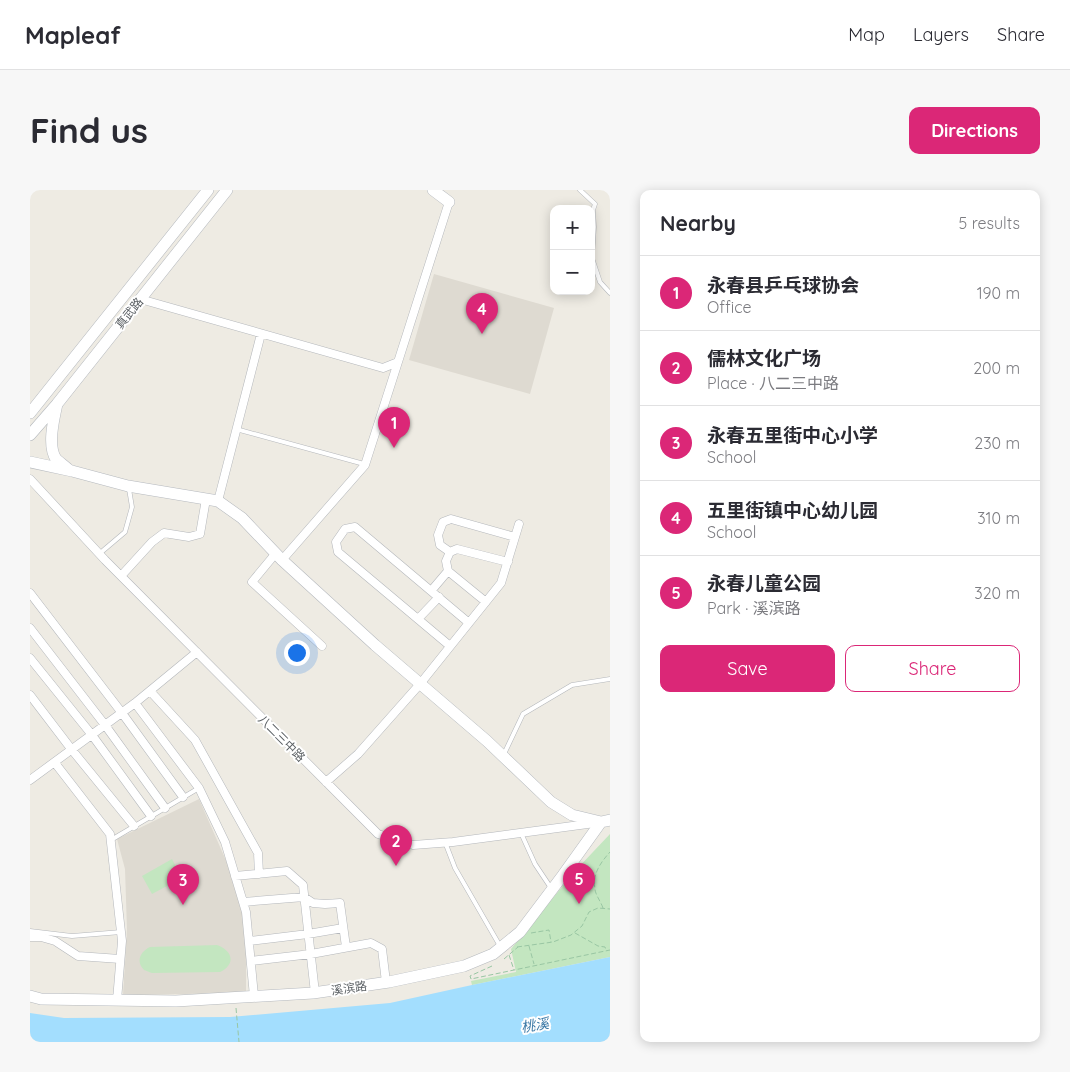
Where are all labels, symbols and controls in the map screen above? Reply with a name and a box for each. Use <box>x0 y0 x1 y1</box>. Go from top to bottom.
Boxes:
text: Mapleaf <box>25 20 121 50</box>
text: Map <box>848 23 885 46</box>
text: Layers <box>913 23 969 46</box>
text: Share <box>997 23 1045 46</box>
button: Directions <box>909 107 1040 154</box>
text: Find us <box>30 108 148 152</box>
map controls <box>550 205 595 295</box>
button: + <box>550 205 595 250</box>
text: Nearby <box>660 210 736 236</box>
text: 5 results <box>959 213 1020 233</box>
button: − <box>550 250 595 295</box>
text: 永春县乒乓球协会 <box>707 273 859 297</box>
text: 1 <box>673 283 679 303</box>
text: 190 m <box>977 283 1020 303</box>
pin: 4 <box>466 293 498 334</box>
street label: 真武路 <box>112 294 146 332</box>
text: Office <box>707 297 752 317</box>
text: 儒林文化广场 <box>707 346 821 370</box>
text: 2 <box>671 358 681 378</box>
text: 200 m <box>973 358 1020 378</box>
text: Place · 八二三中路 <box>707 373 839 393</box>
pin: 1 <box>378 407 410 448</box>
text: 永春五里街中心小学 <box>707 423 878 447</box>
text: 3 <box>672 433 680 453</box>
text: 230 m <box>974 433 1020 453</box>
text: School <box>707 447 756 467</box>
text: 五里街镇中心幼儿园 <box>707 498 878 522</box>
text: 4 <box>671 508 681 528</box>
text: 310 m <box>977 508 1020 528</box>
text: School <box>707 522 756 542</box>
text: 永春儿童公园 <box>707 571 821 595</box>
text: 5 <box>671 583 681 603</box>
text: 320 m <box>974 583 1020 603</box>
text: Park · 溪滨路 <box>707 598 801 618</box>
your location <box>284 640 310 666</box>
button: Save <box>660 645 835 692</box>
button: Share <box>845 645 1020 692</box>
street label: 八二三中路 <box>255 711 309 765</box>
pin: 2 <box>380 825 412 866</box>
pin: 5 <box>563 863 595 904</box>
pin: 3 <box>167 864 199 905</box>
street label: 溪滨路 <box>330 978 368 998</box>
water label: 桃溪 <box>520 1014 552 1036</box>

